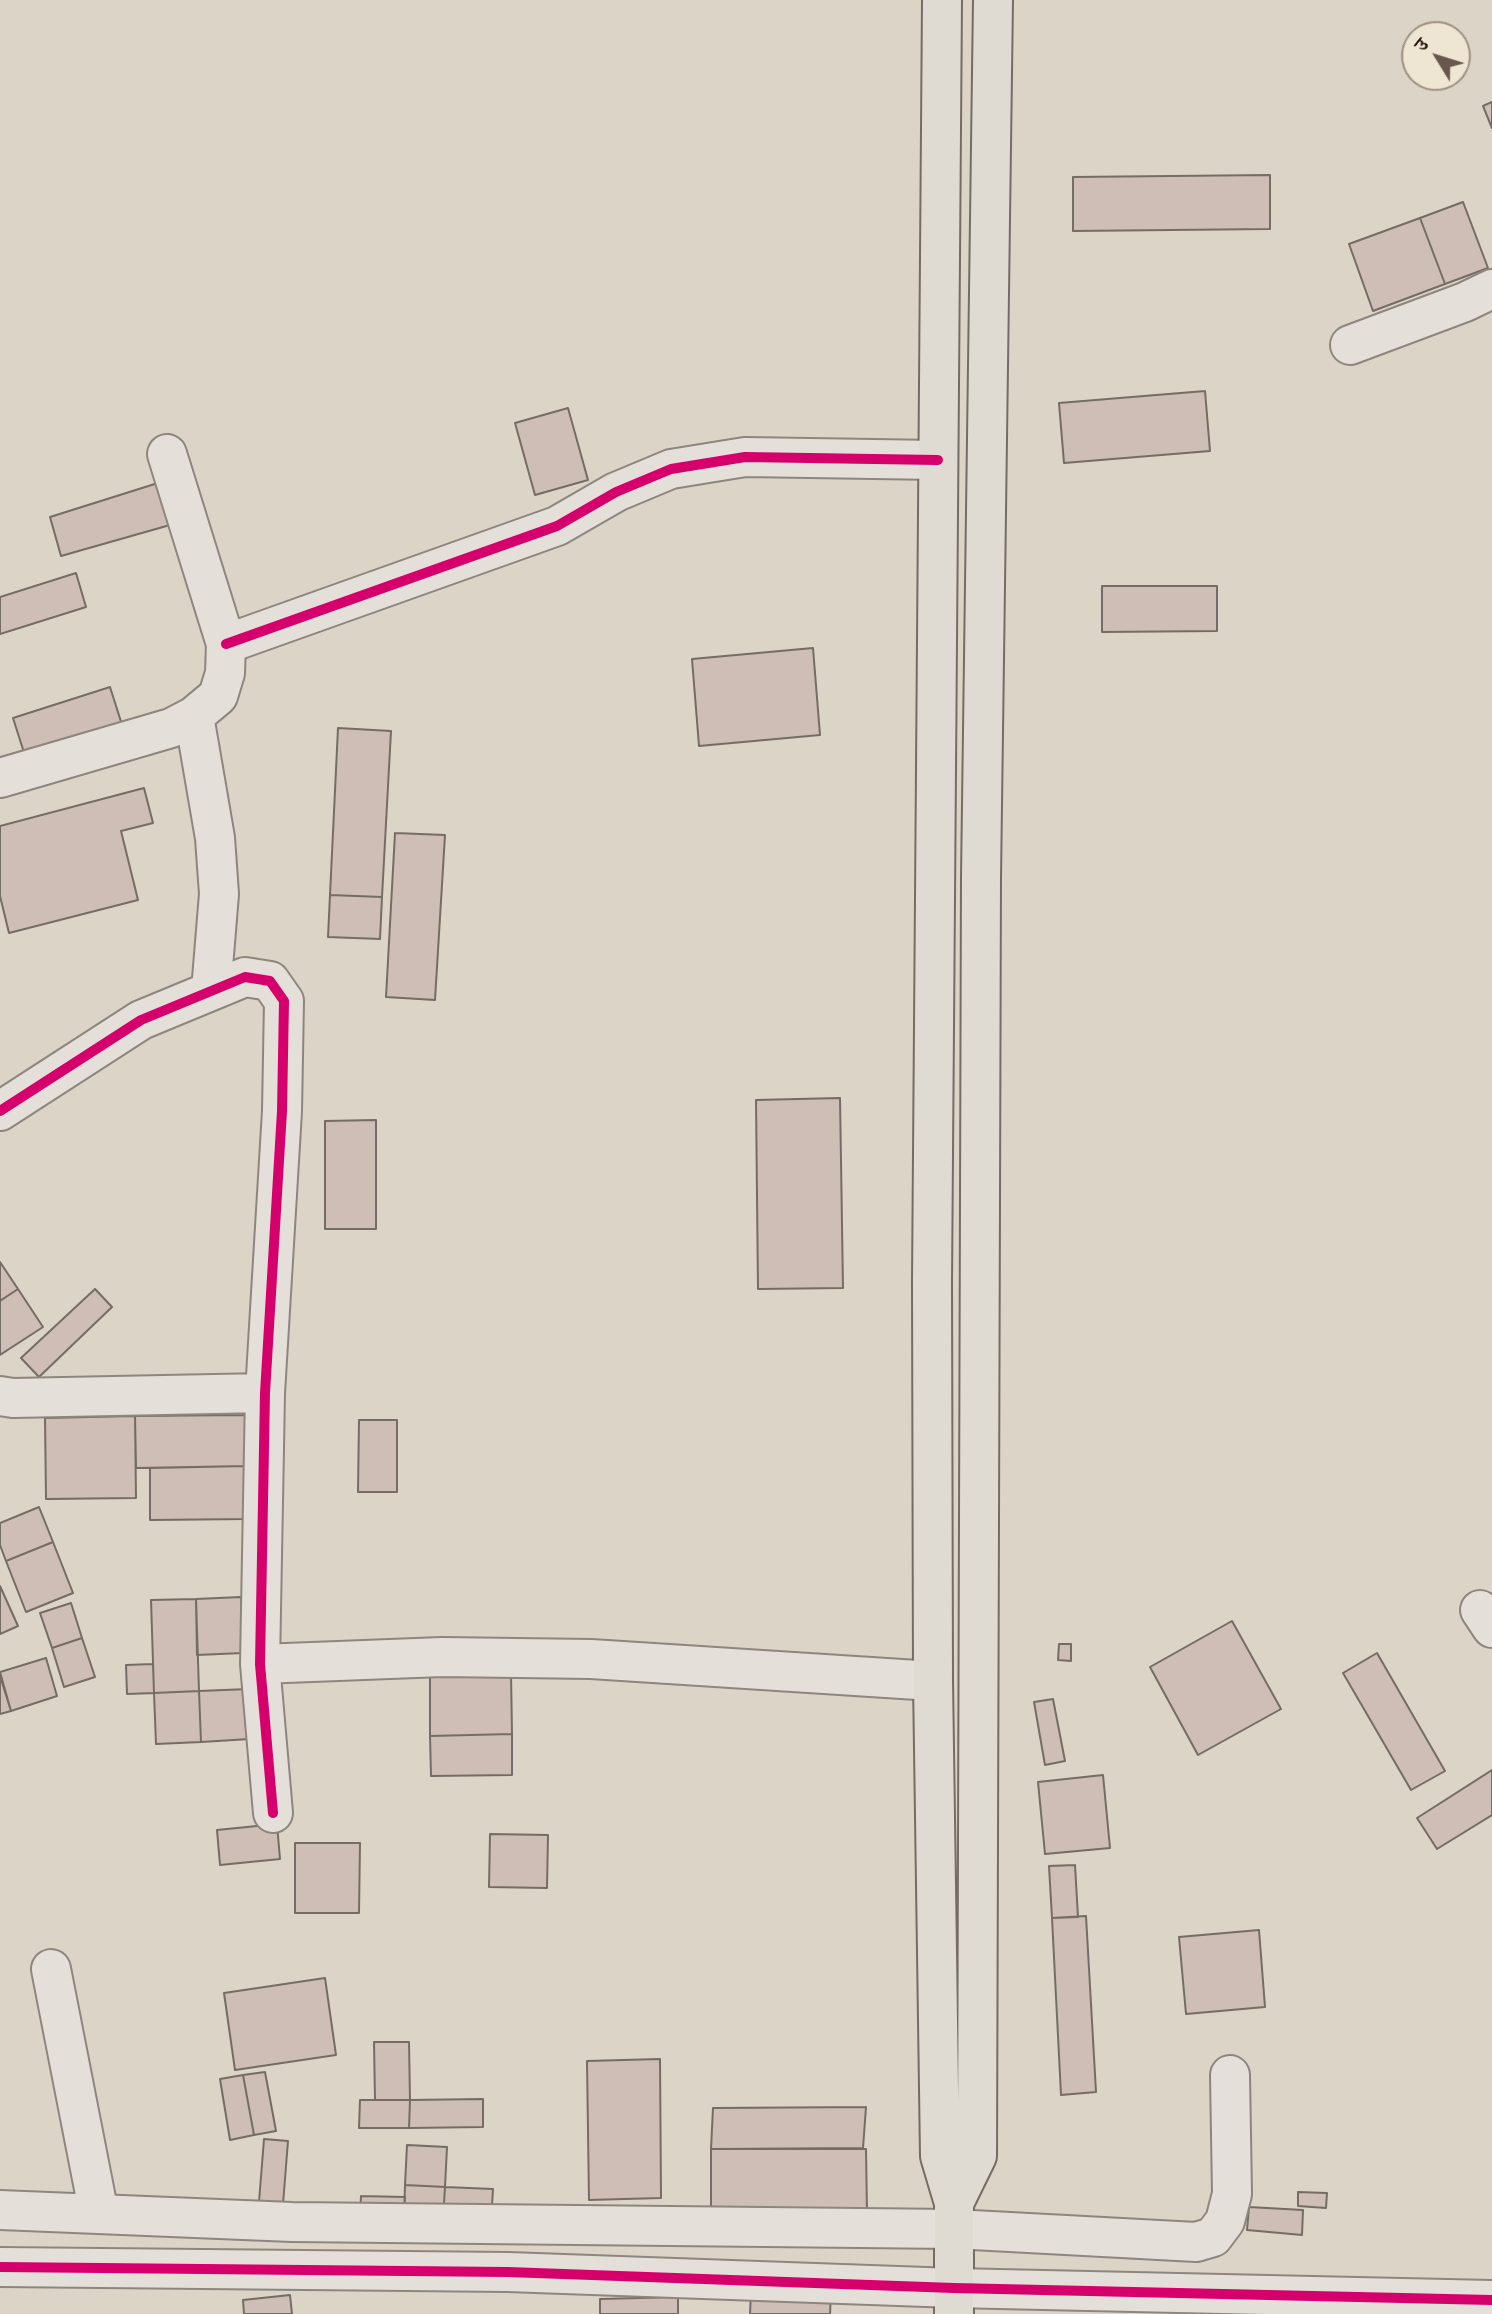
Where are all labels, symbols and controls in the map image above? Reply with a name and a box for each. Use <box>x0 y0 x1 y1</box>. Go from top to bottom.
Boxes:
north arrow <box>1401 21 1471 91</box>
text: उ <box>1407 32 1435 57</box>

